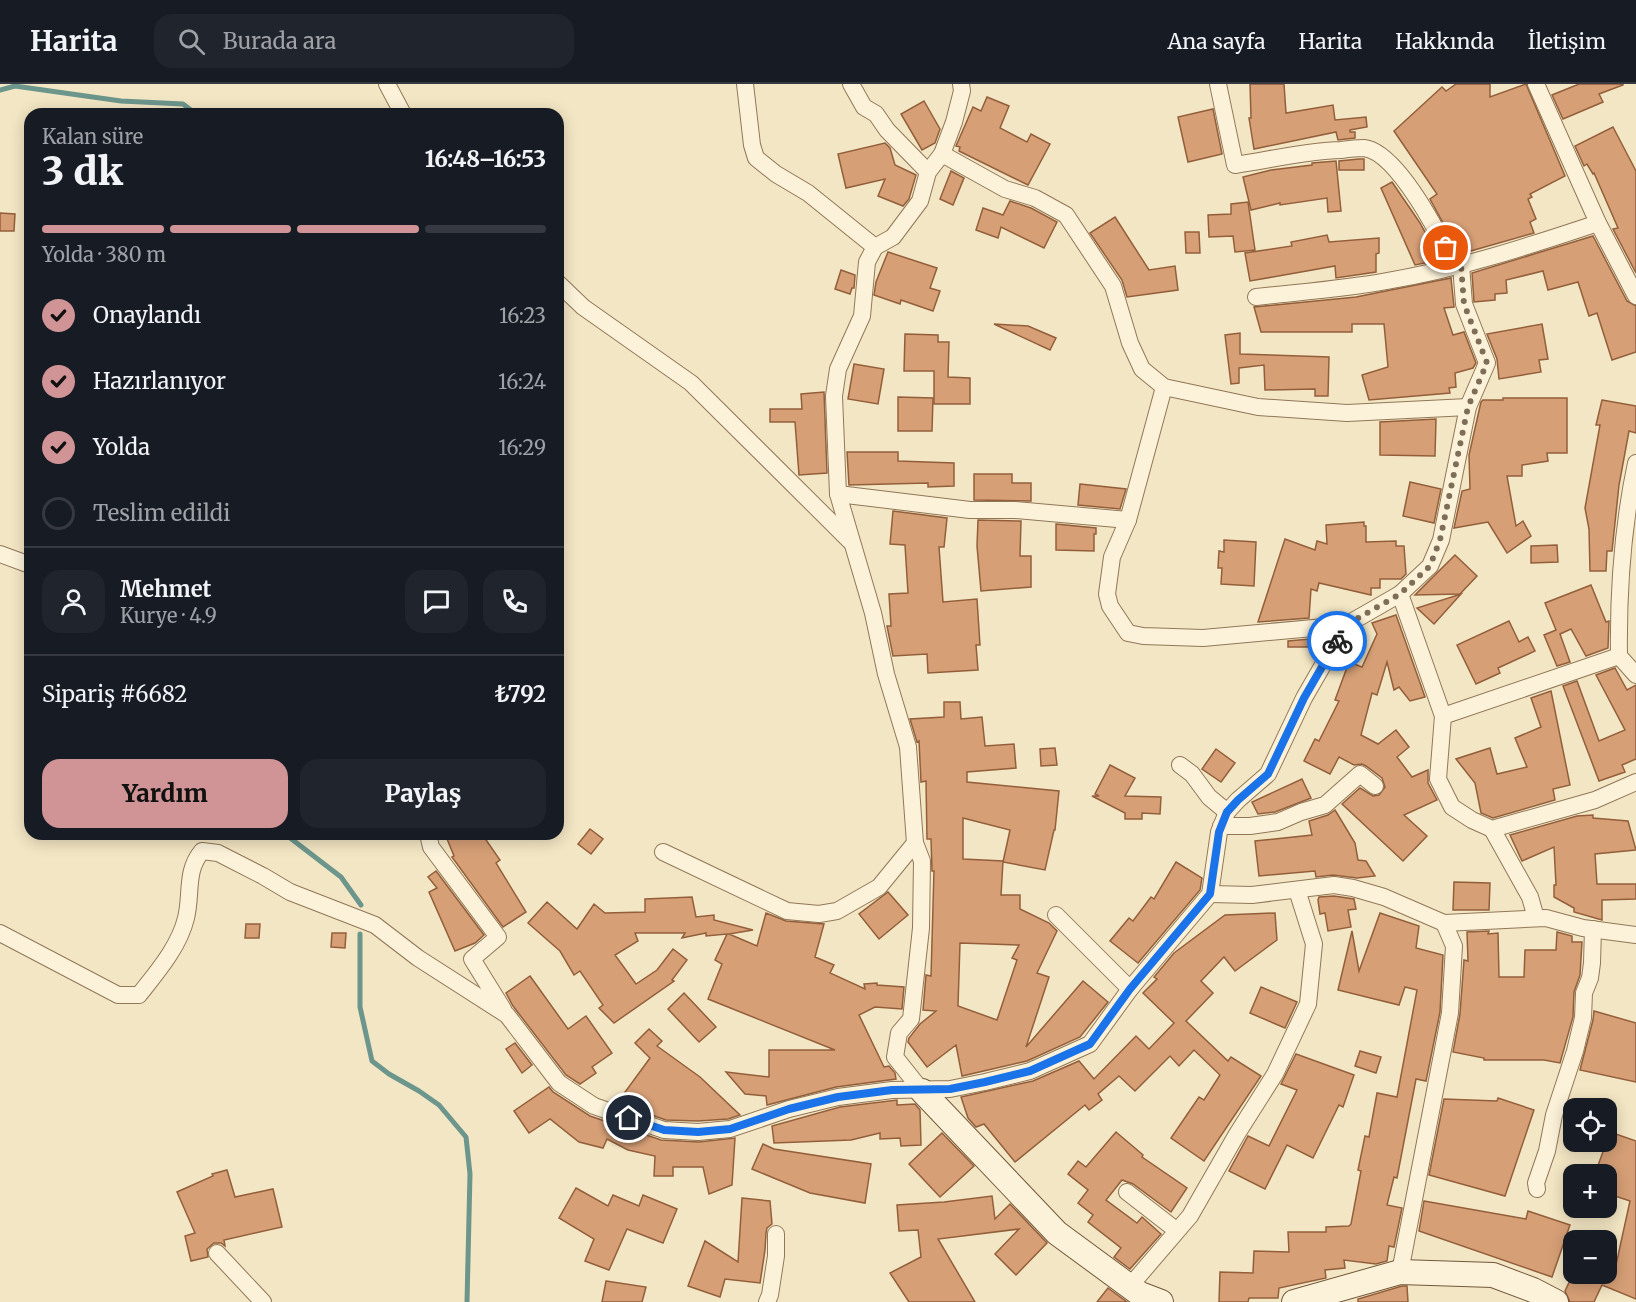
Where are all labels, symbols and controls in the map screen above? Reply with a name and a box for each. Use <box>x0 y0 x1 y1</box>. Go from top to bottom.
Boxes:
search box <box>154 14 574 68</box>
text: Harita <box>30 23 118 59</box>
icon: search <box>175 25 208 58</box>
text: Burada ara <box>223 27 336 55</box>
text: Ana sayfa <box>1167 28 1266 55</box>
text: Harita <box>1299 28 1362 55</box>
text: Hakkında <box>1395 28 1495 55</box>
text: İletişim <box>1528 28 1606 55</box>
text: Kalan süre <box>42 124 143 149</box>
text: 16:48–16:53 <box>425 145 546 173</box>
text: 3 dk <box>42 147 123 196</box>
pin <box>1420 222 1471 273</box>
icon: bag <box>1429 231 1462 264</box>
text: Yolda · 380 m <box>42 242 166 267</box>
icon: check <box>42 299 75 332</box>
text: Onaylandı <box>93 301 201 329</box>
text: 16:23 <box>499 303 546 328</box>
icon: check <box>42 365 75 398</box>
text: Hazırlanıyor <box>93 367 226 395</box>
text: 16:24 <box>498 369 546 394</box>
icon: check <box>42 431 75 464</box>
text: Yolda <box>93 433 150 461</box>
text: 16:29 <box>498 435 546 460</box>
text: Teslim edildi <box>93 499 230 527</box>
button: person <box>42 570 105 633</box>
button: chat <box>405 570 468 633</box>
button: phone <box>483 570 546 633</box>
text: Mehmet <box>120 575 211 603</box>
text: Kurye · 4.9 <box>120 603 217 628</box>
courier <box>1307 611 1367 671</box>
icon: bike <box>1321 625 1354 658</box>
text: Sipariş #6682 <box>42 680 187 708</box>
text: ₺792 <box>495 680 546 708</box>
button: Yardım <box>42 759 288 828</box>
button: Paylaş <box>300 759 546 828</box>
pin <box>603 1092 654 1143</box>
map controls <box>1563 1098 1617 1284</box>
button: locate <box>1563 1098 1617 1152</box>
icon: home <box>612 1101 645 1134</box>
button: + <box>1563 1164 1617 1218</box>
button: − <box>1563 1230 1617 1284</box>

